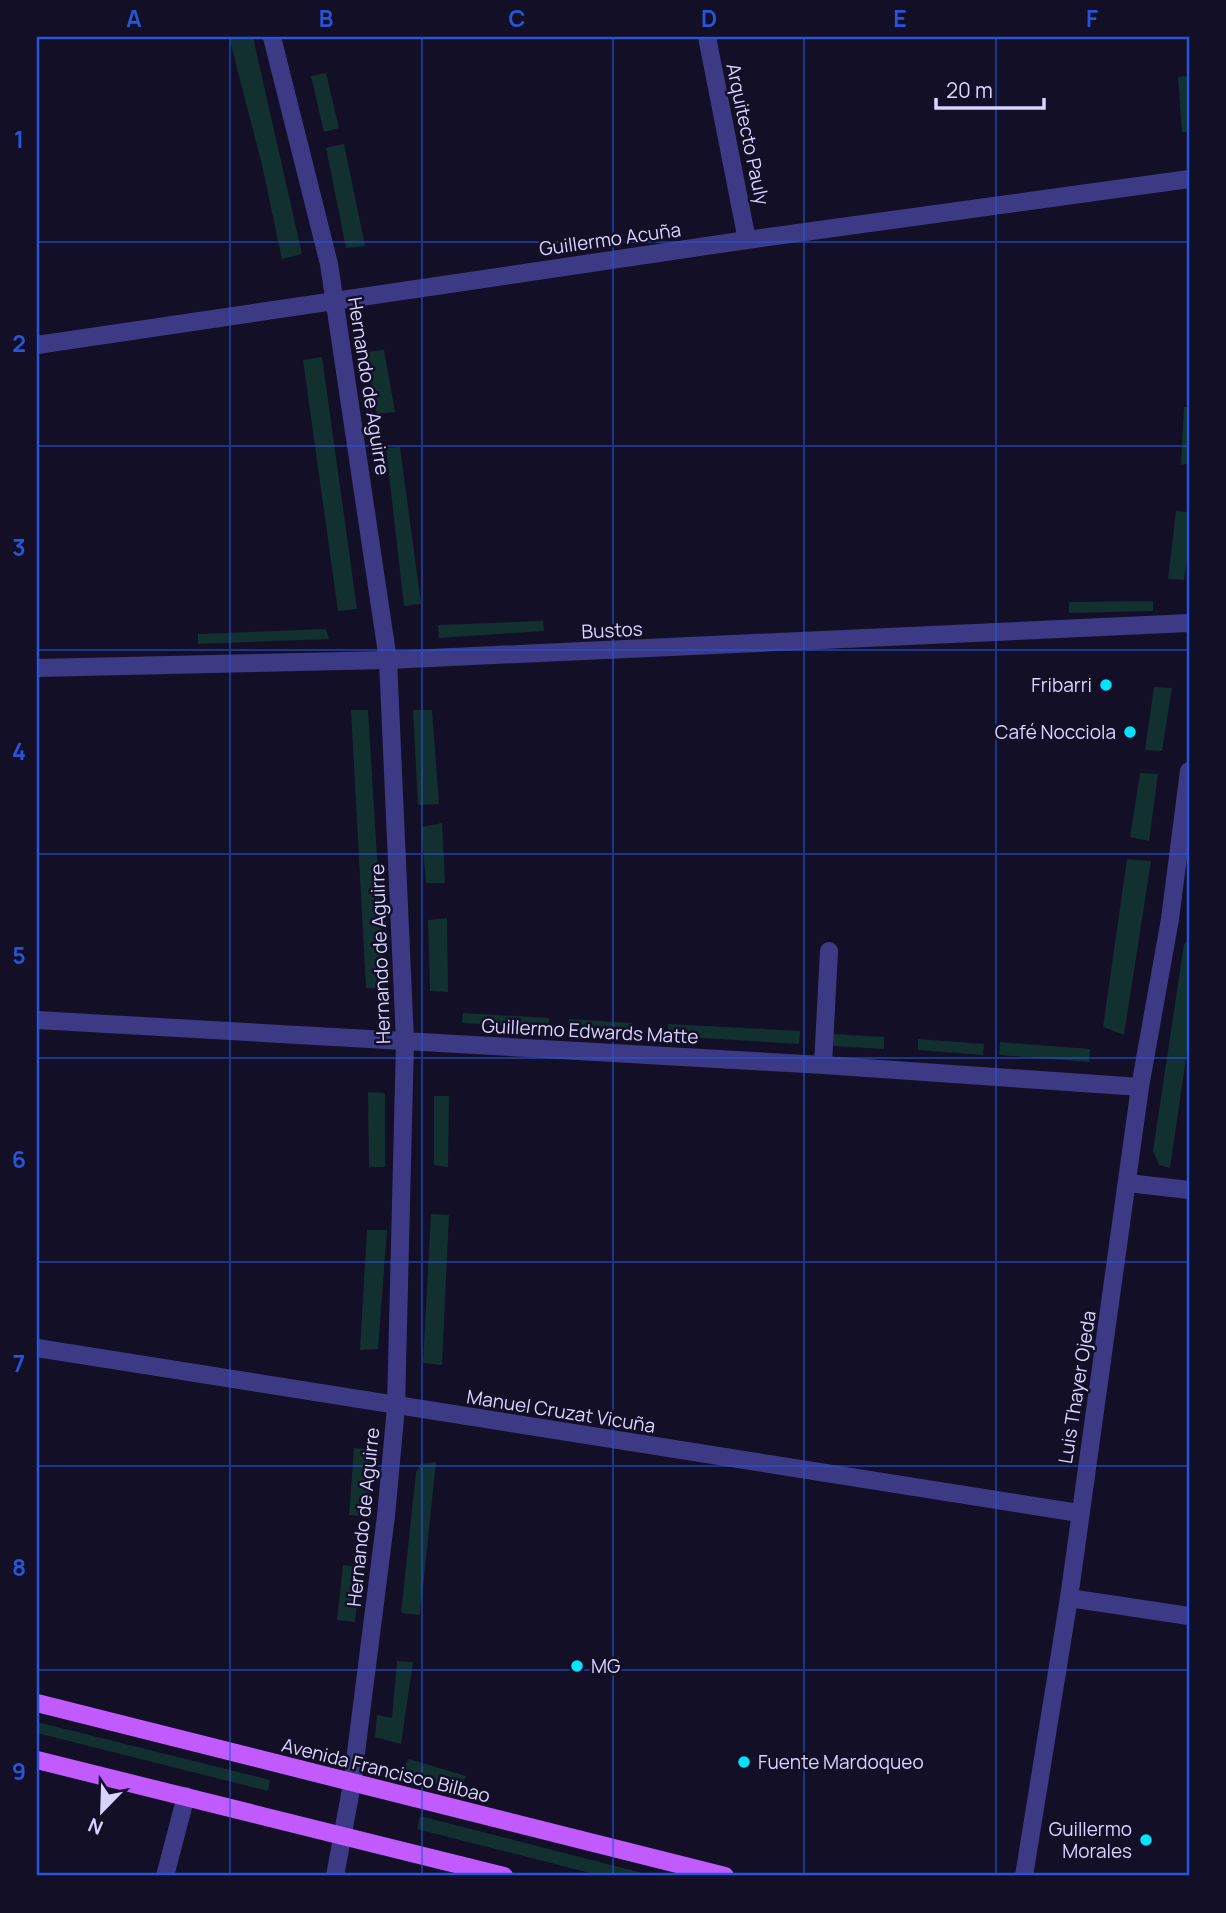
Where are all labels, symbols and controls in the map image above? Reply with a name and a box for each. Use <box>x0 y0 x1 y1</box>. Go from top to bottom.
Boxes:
text: A <box>126 2 142 34</box>
text: B <box>319 2 333 34</box>
text: C <box>509 2 526 34</box>
text: D <box>701 2 717 34</box>
text: E <box>893 2 907 34</box>
text: F <box>1086 2 1098 34</box>
street label: Arquitecto Pauly <box>720 61 776 207</box>
scale bar <box>936 66 1044 110</box>
text: 20 m <box>946 76 993 104</box>
text: 1 <box>14 123 24 155</box>
street label: Guillermo Acuña <box>538 216 682 262</box>
street label: Hernando de Aguirre <box>342 295 396 477</box>
text: 2 <box>12 327 26 359</box>
text: 3 <box>12 531 26 563</box>
street label: Bustos <box>581 615 643 645</box>
place label: Fribarri <box>1031 672 1092 698</box>
marker: Fribarri <box>1098 677 1114 693</box>
place label: Café Nocciola <box>995 719 1116 745</box>
marker: Café Nocciola <box>1122 724 1138 740</box>
text: 4 <box>12 735 26 767</box>
street label: Hernando de Aguirre <box>364 864 396 1044</box>
text: 5 <box>12 939 26 971</box>
street label: Guillermo Edwards Matte <box>481 1012 699 1050</box>
text: 6 <box>12 1143 26 1175</box>
street label: Luis Thayer Ojeda <box>1052 1309 1102 1465</box>
text: 7 <box>13 1347 25 1379</box>
street label: Manuel Cruzat Vicuña <box>465 1383 657 1439</box>
street label: Hernando de Aguirre <box>341 1426 385 1608</box>
text: 8 <box>12 1551 26 1583</box>
place label: MG <box>591 1653 620 1679</box>
marker: MG <box>569 1658 585 1674</box>
street label: Avenida Francisco Bilbao <box>279 1732 493 1808</box>
place label: Fuente Mardoqueo <box>758 1749 924 1775</box>
marker: Fuente Mardoqueo <box>736 1754 752 1770</box>
text: 9 <box>12 1755 26 1787</box>
north arrow <box>66 1776 136 1846</box>
text: N <box>84 1812 107 1841</box>
place label: Guillermo Morales <box>1049 1816 1132 1864</box>
marker: Guillermo Morales <box>1138 1832 1154 1848</box>

